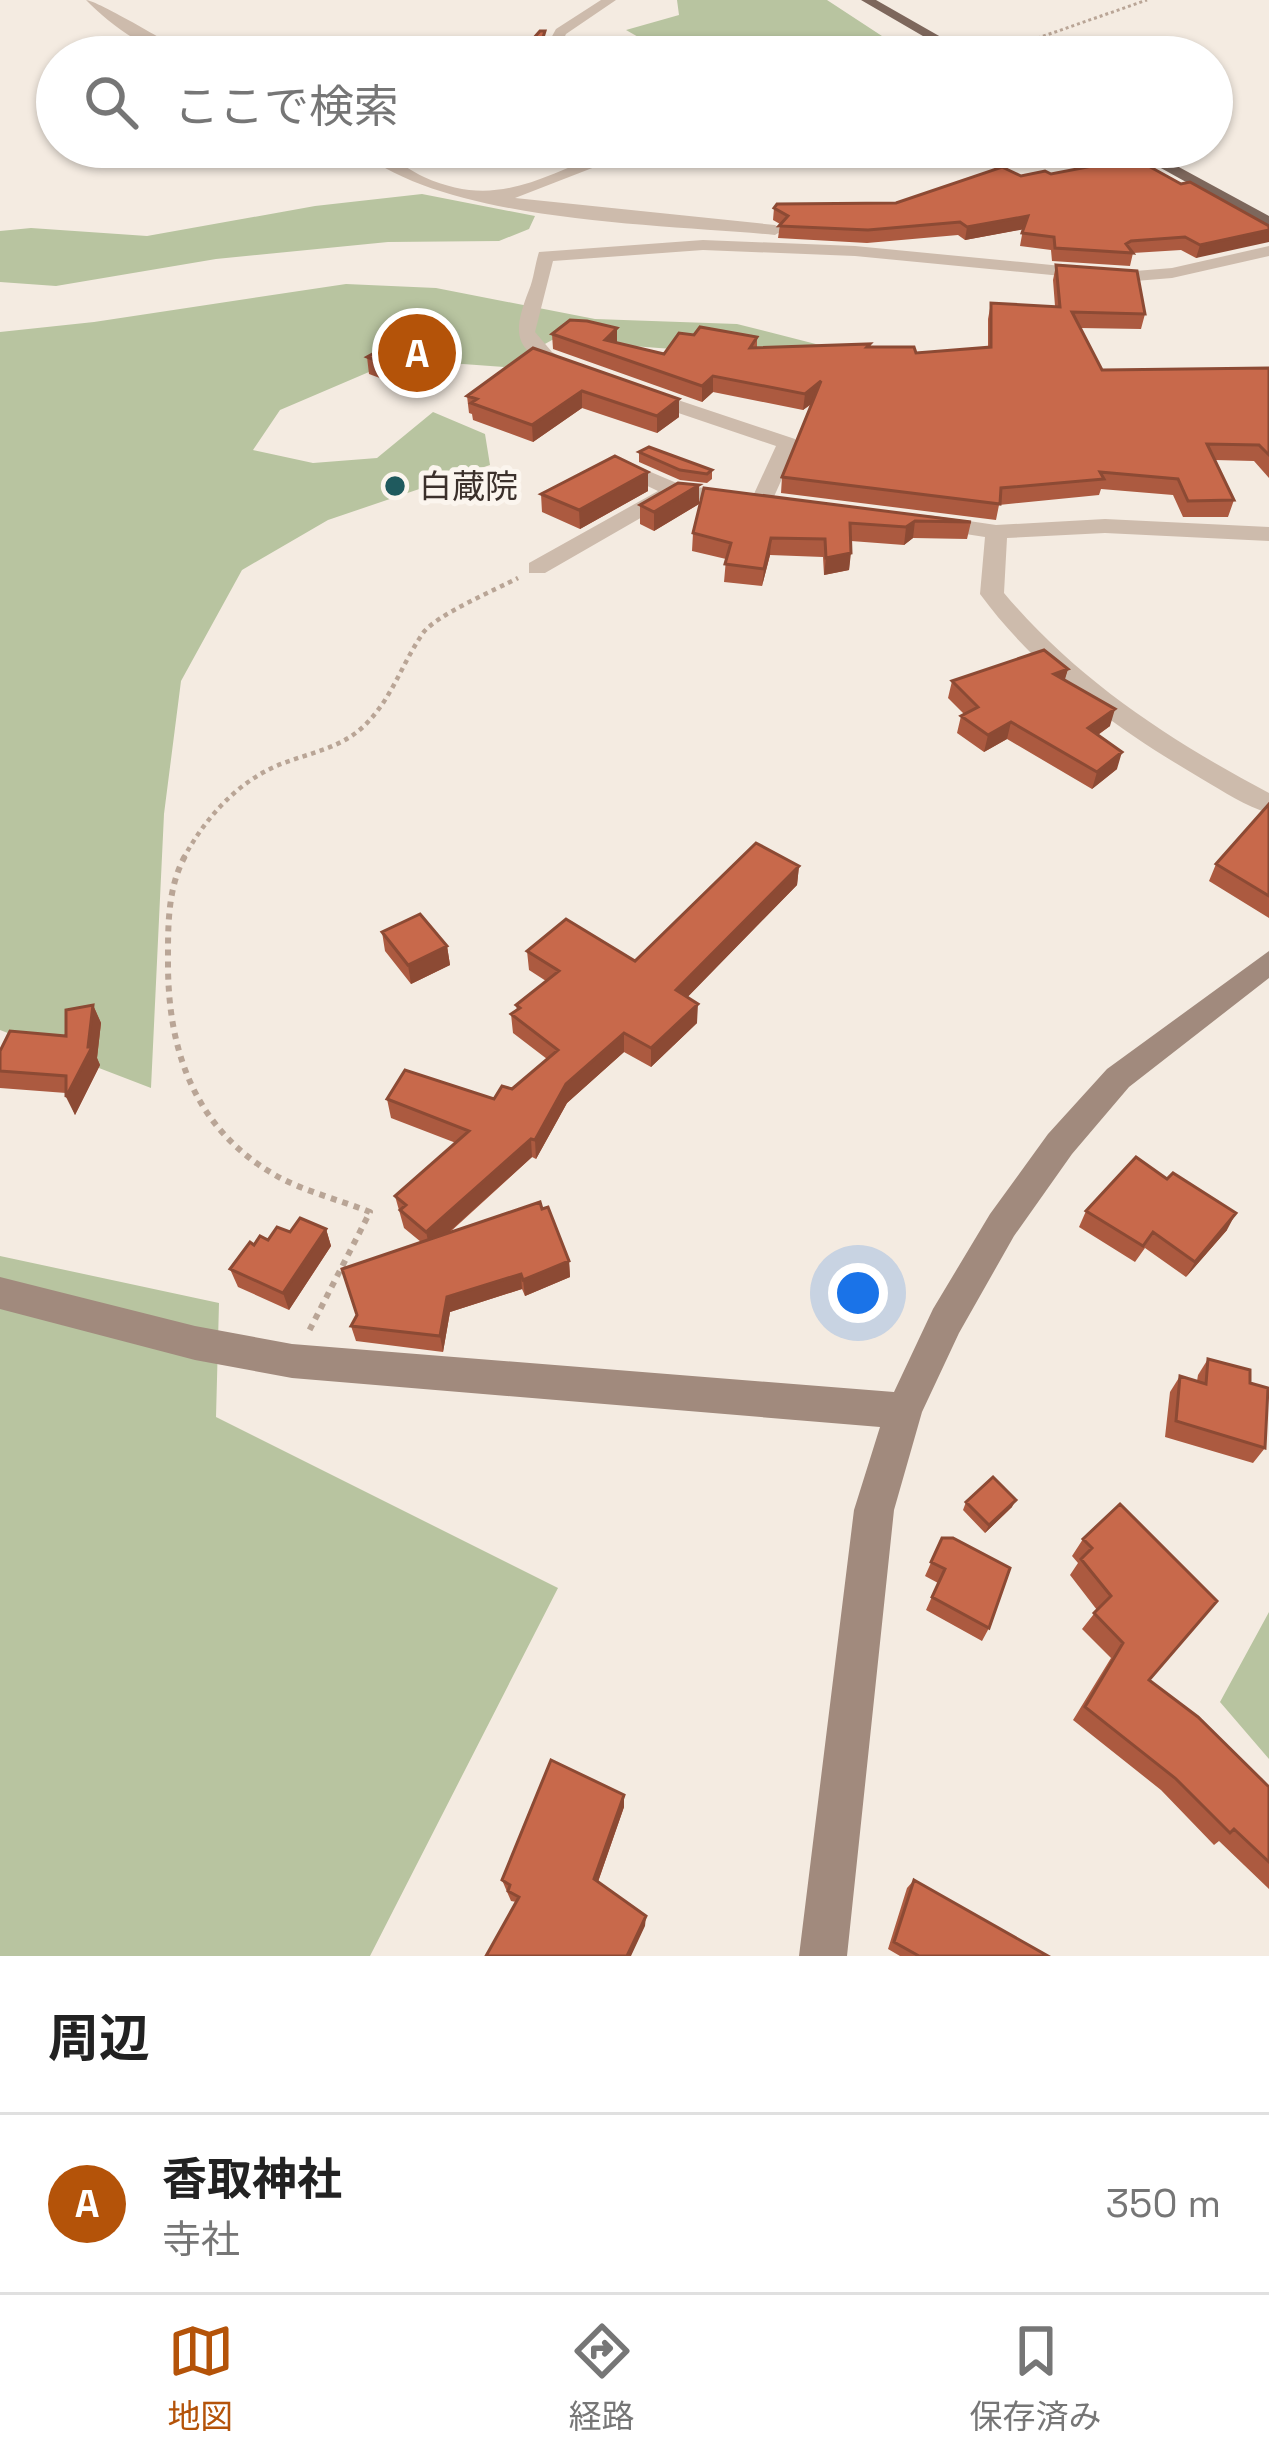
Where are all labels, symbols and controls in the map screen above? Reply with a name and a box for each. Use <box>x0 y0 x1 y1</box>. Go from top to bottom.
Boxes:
search box <box>36 36 1233 168</box>
icon: search <box>78 69 144 135</box>
text: ここで検索 <box>174 78 399 135</box>
pin: A <box>378 308 456 398</box>
place label: 白蔵院 <box>419 466 518 508</box>
marker: 白蔵院 <box>382 473 408 499</box>
your location <box>828 1263 888 1323</box>
text: 周辺 <box>48 2006 150 2071</box>
text: 香取神社 <box>162 2151 342 2208</box>
text: A <box>75 2179 99 2228</box>
text: 350 m <box>1106 2179 1221 2228</box>
text: 寺社 <box>162 2215 240 2264</box>
tab: 地図 <box>168 2318 234 2438</box>
tab: 経路 <box>569 2318 635 2438</box>
tab: 保存済み <box>970 2318 1102 2438</box>

